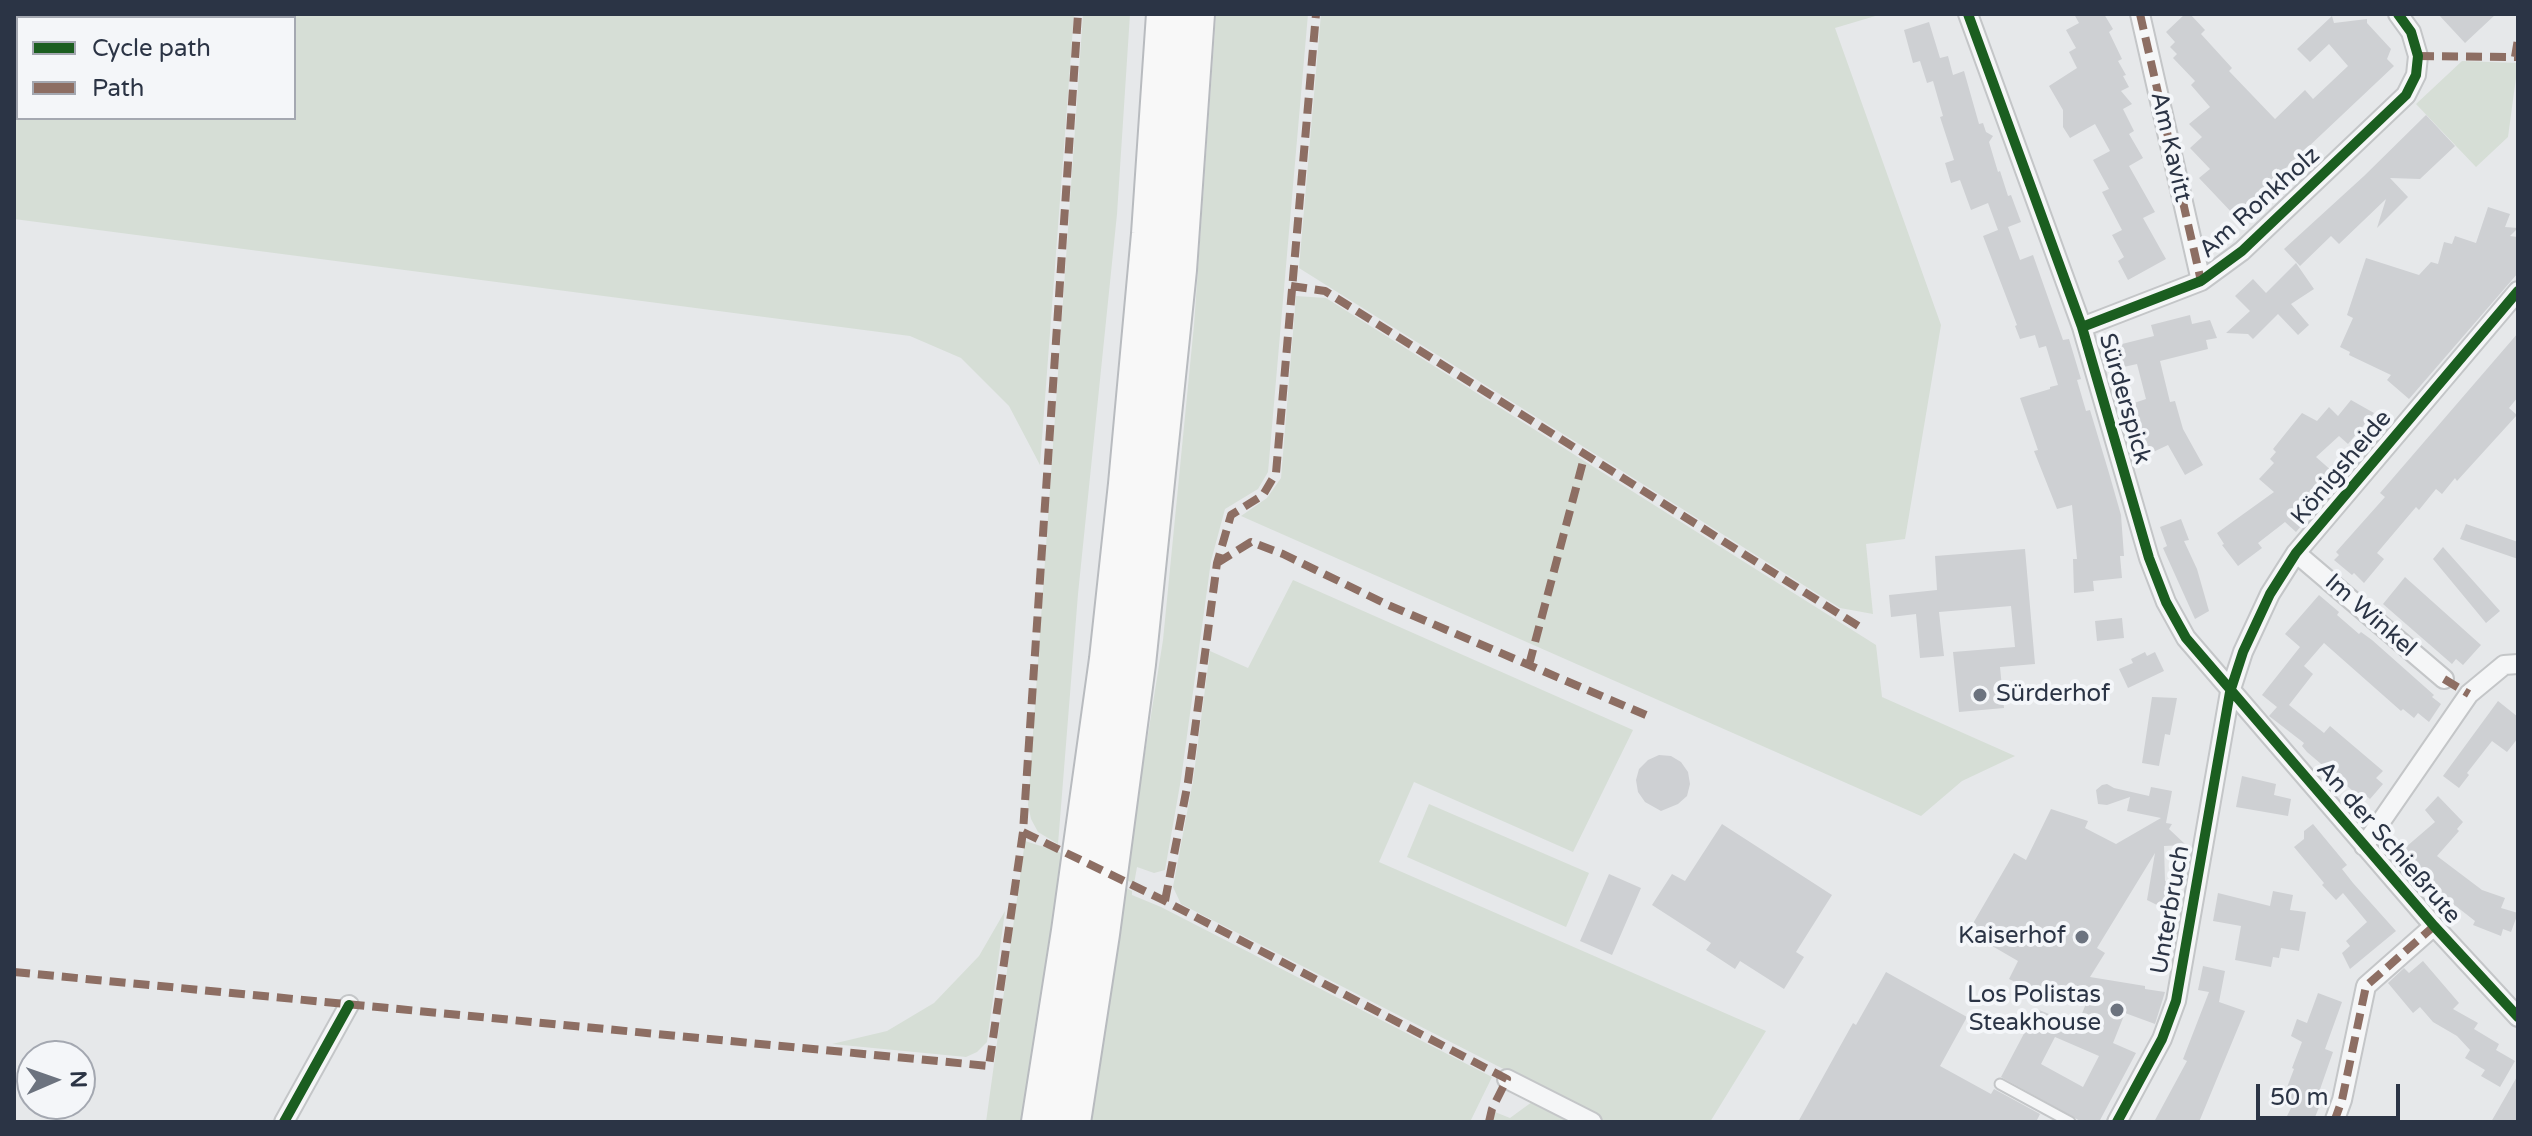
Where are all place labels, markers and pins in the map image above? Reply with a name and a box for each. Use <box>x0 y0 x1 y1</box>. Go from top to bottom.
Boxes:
place label: Sürderhof <box>1996 681 2110 709</box>
marker: Sürderhof <box>1971 686 1989 704</box>
place label: Kaiserhof <box>1958 923 2066 951</box>
marker: Kaiserhof <box>2073 928 2091 946</box>
place label: Los Polistas Steakhouse <box>1967 982 2101 1038</box>
marker: Los Polistas Steakhouse <box>2108 1001 2126 1019</box>

